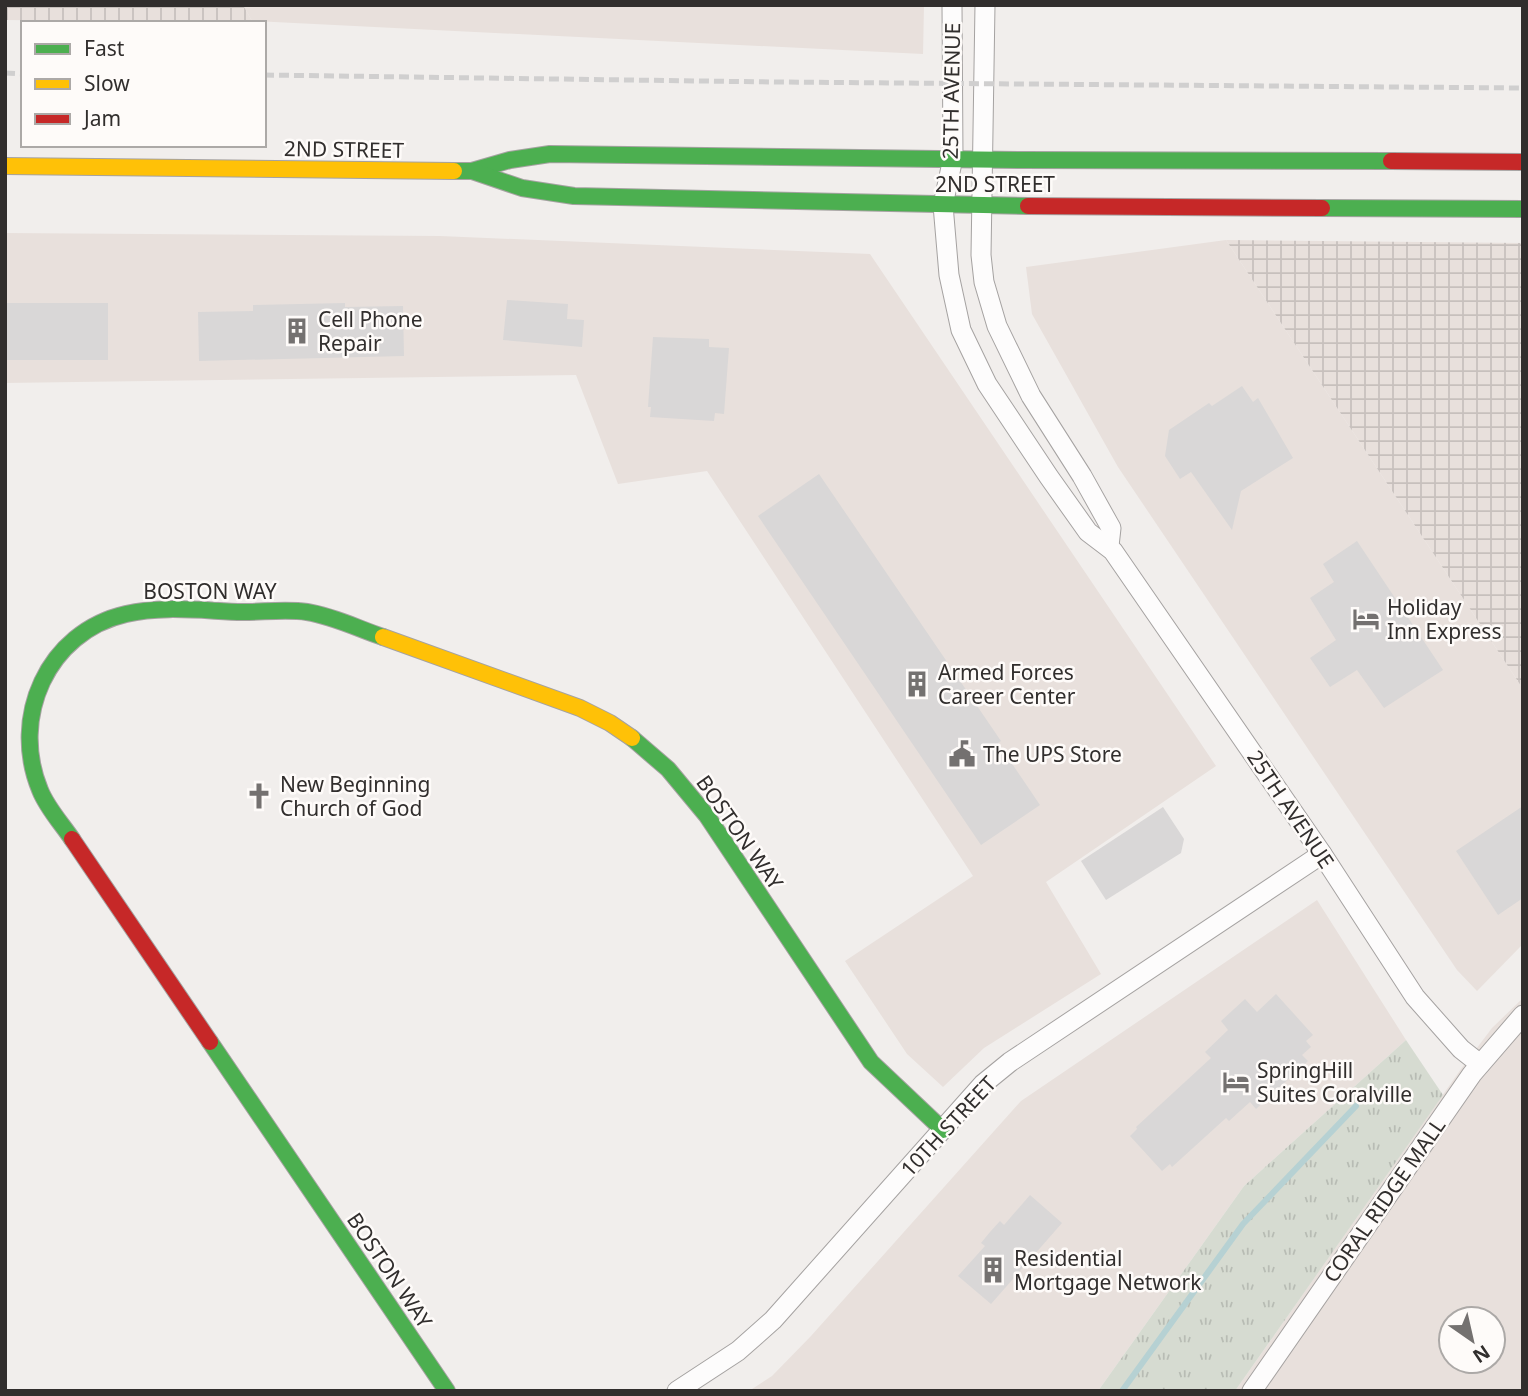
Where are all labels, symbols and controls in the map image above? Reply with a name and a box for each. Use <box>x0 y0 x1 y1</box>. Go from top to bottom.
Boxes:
legend <box>21 21 266 147</box>
street label: 25TH AVENUE <box>936 22 966 160</box>
text: Fast <box>84 34 125 62</box>
text: Slow <box>84 69 130 97</box>
text: Jam <box>82 104 121 132</box>
street label: 2ND STREET <box>284 134 405 164</box>
street label: 2ND STREET <box>935 170 1055 198</box>
place label: Cell Phone Repair <box>318 305 423 357</box>
building icon: Cell Phone Repair <box>282 316 312 346</box>
street label: BOSTON WAY <box>143 577 277 605</box>
place label: Holiday Inn Express <box>1387 593 1501 645</box>
hotel icon: Holiday Inn Express <box>1351 604 1381 634</box>
place label: Armed Forces Career Center <box>938 658 1076 710</box>
building icon: Armed Forces Career Center <box>902 669 932 699</box>
public building icon: The UPS Store <box>947 739 977 769</box>
place label: The UPS Store <box>983 740 1122 768</box>
street label: 25TH AVENUE <box>1241 745 1341 873</box>
street label: BOSTON WAY <box>690 769 790 895</box>
place label: New Beginning Church of God <box>280 770 430 822</box>
church icon: New Beginning Church of God <box>244 781 274 811</box>
place label: SpringHill Suites Coralville <box>1257 1056 1412 1108</box>
hotel icon: SpringHill Suites Coralville <box>1221 1067 1251 1097</box>
street label: 10TH STREET <box>894 1069 1002 1182</box>
street label: CORAL RIDGE MALL <box>1317 1112 1451 1288</box>
street label: BOSTON WAY <box>341 1207 439 1333</box>
place label: Residential Mortgage Network <box>1014 1244 1202 1296</box>
building icon: Residential Mortgage Network <box>978 1255 1008 1285</box>
north arrow <box>1437 1305 1507 1375</box>
text: N <box>1468 1339 1495 1369</box>

